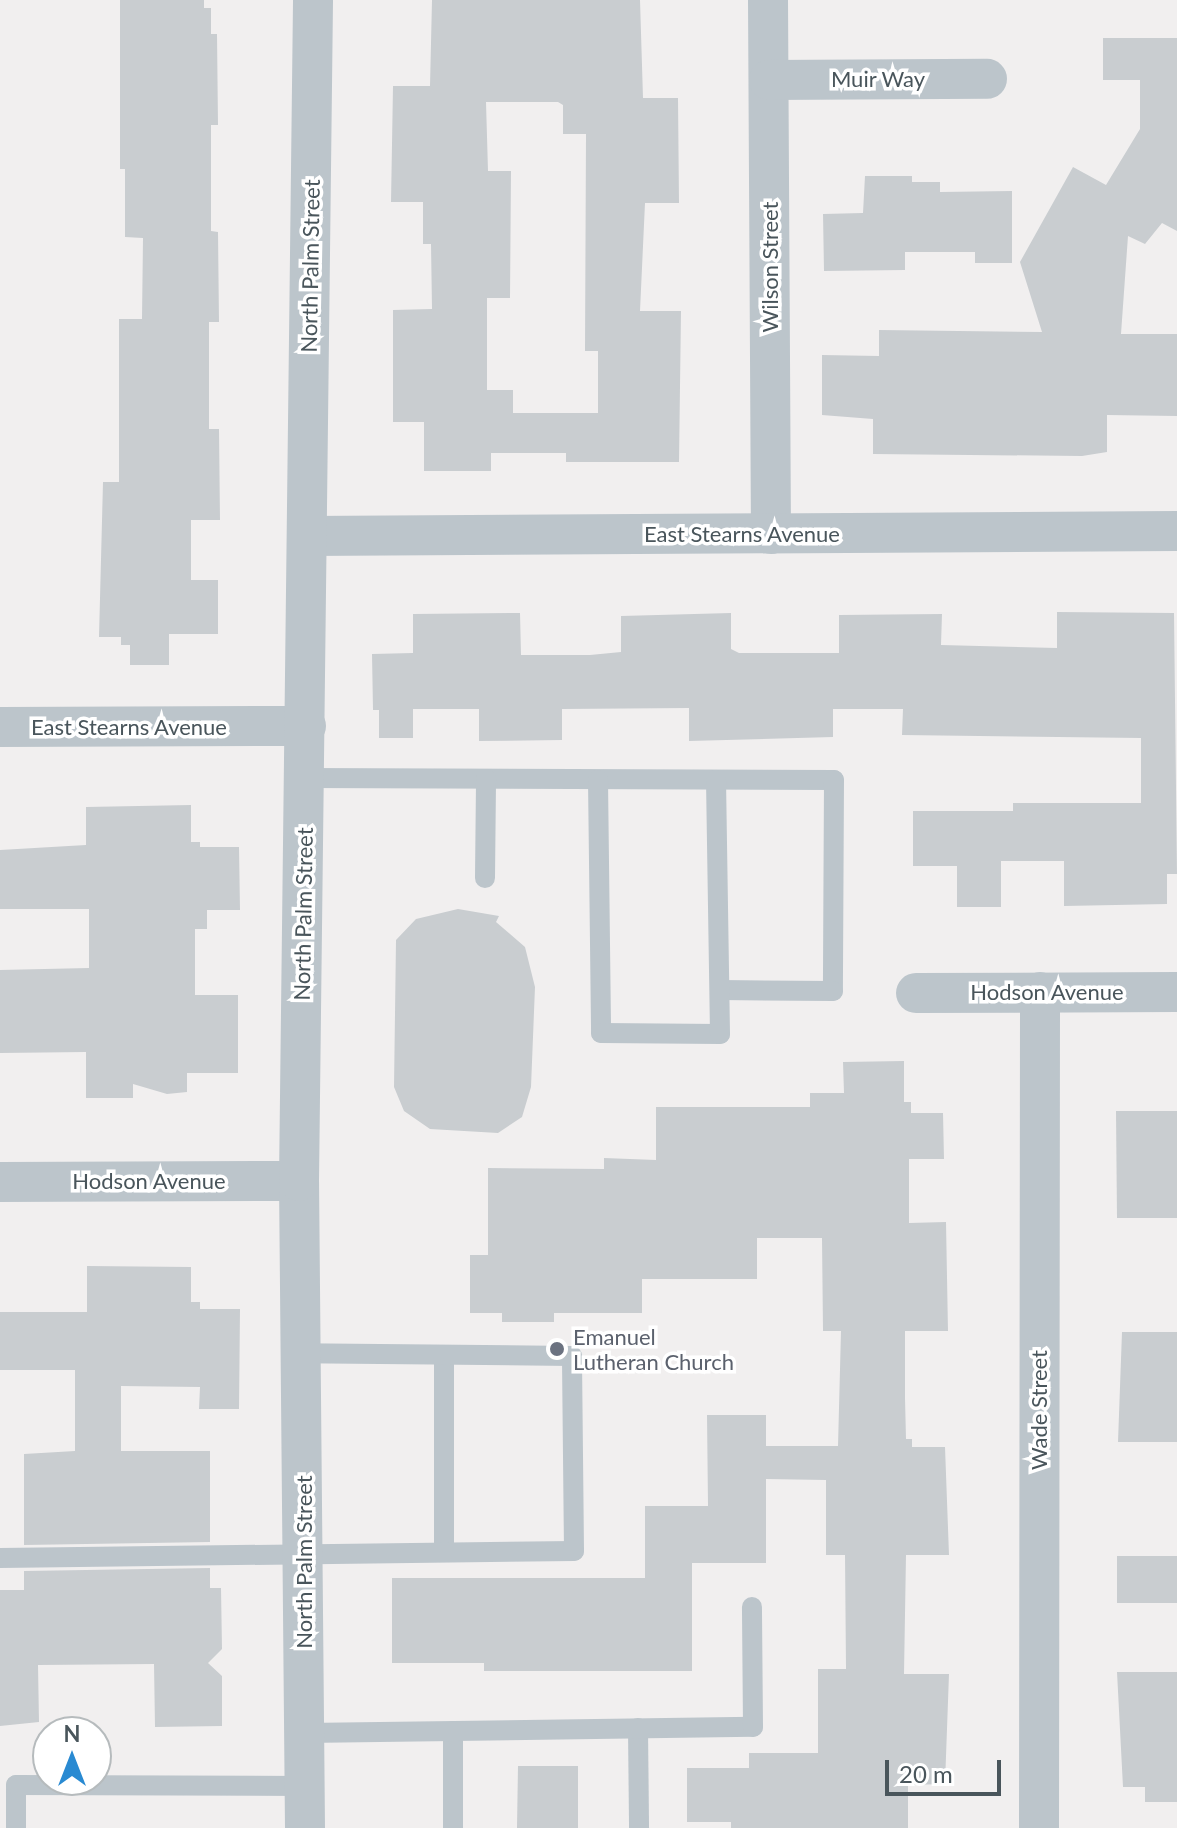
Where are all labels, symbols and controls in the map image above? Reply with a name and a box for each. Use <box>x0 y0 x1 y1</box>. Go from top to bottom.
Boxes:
street label: Muir Way <box>831 66 925 92</box>
street label: North Palm Street <box>295 179 325 353</box>
street label: Wilson Street <box>757 201 783 333</box>
street label: East Stearns Avenue <box>644 521 840 547</box>
street label: East Stearns Avenue <box>31 714 227 740</box>
street label: North Palm Street <box>288 827 318 1001</box>
street label: Hodson Avenue <box>970 979 1124 1005</box>
street label: Hodson Avenue <box>72 1168 226 1194</box>
place label: Emanuel Lutheran Church <box>573 1323 734 1374</box>
marker: Emanuel Lutheran Church <box>548 1340 566 1358</box>
street label: Wade Street <box>1026 1350 1052 1470</box>
street label: North Palm Street <box>291 1475 317 1649</box>
north arrow <box>32 1716 112 1796</box>
text: N <box>64 1720 80 1747</box>
scale bar <box>889 1744 1005 1794</box>
text: 20 m <box>899 1759 953 1788</box>

